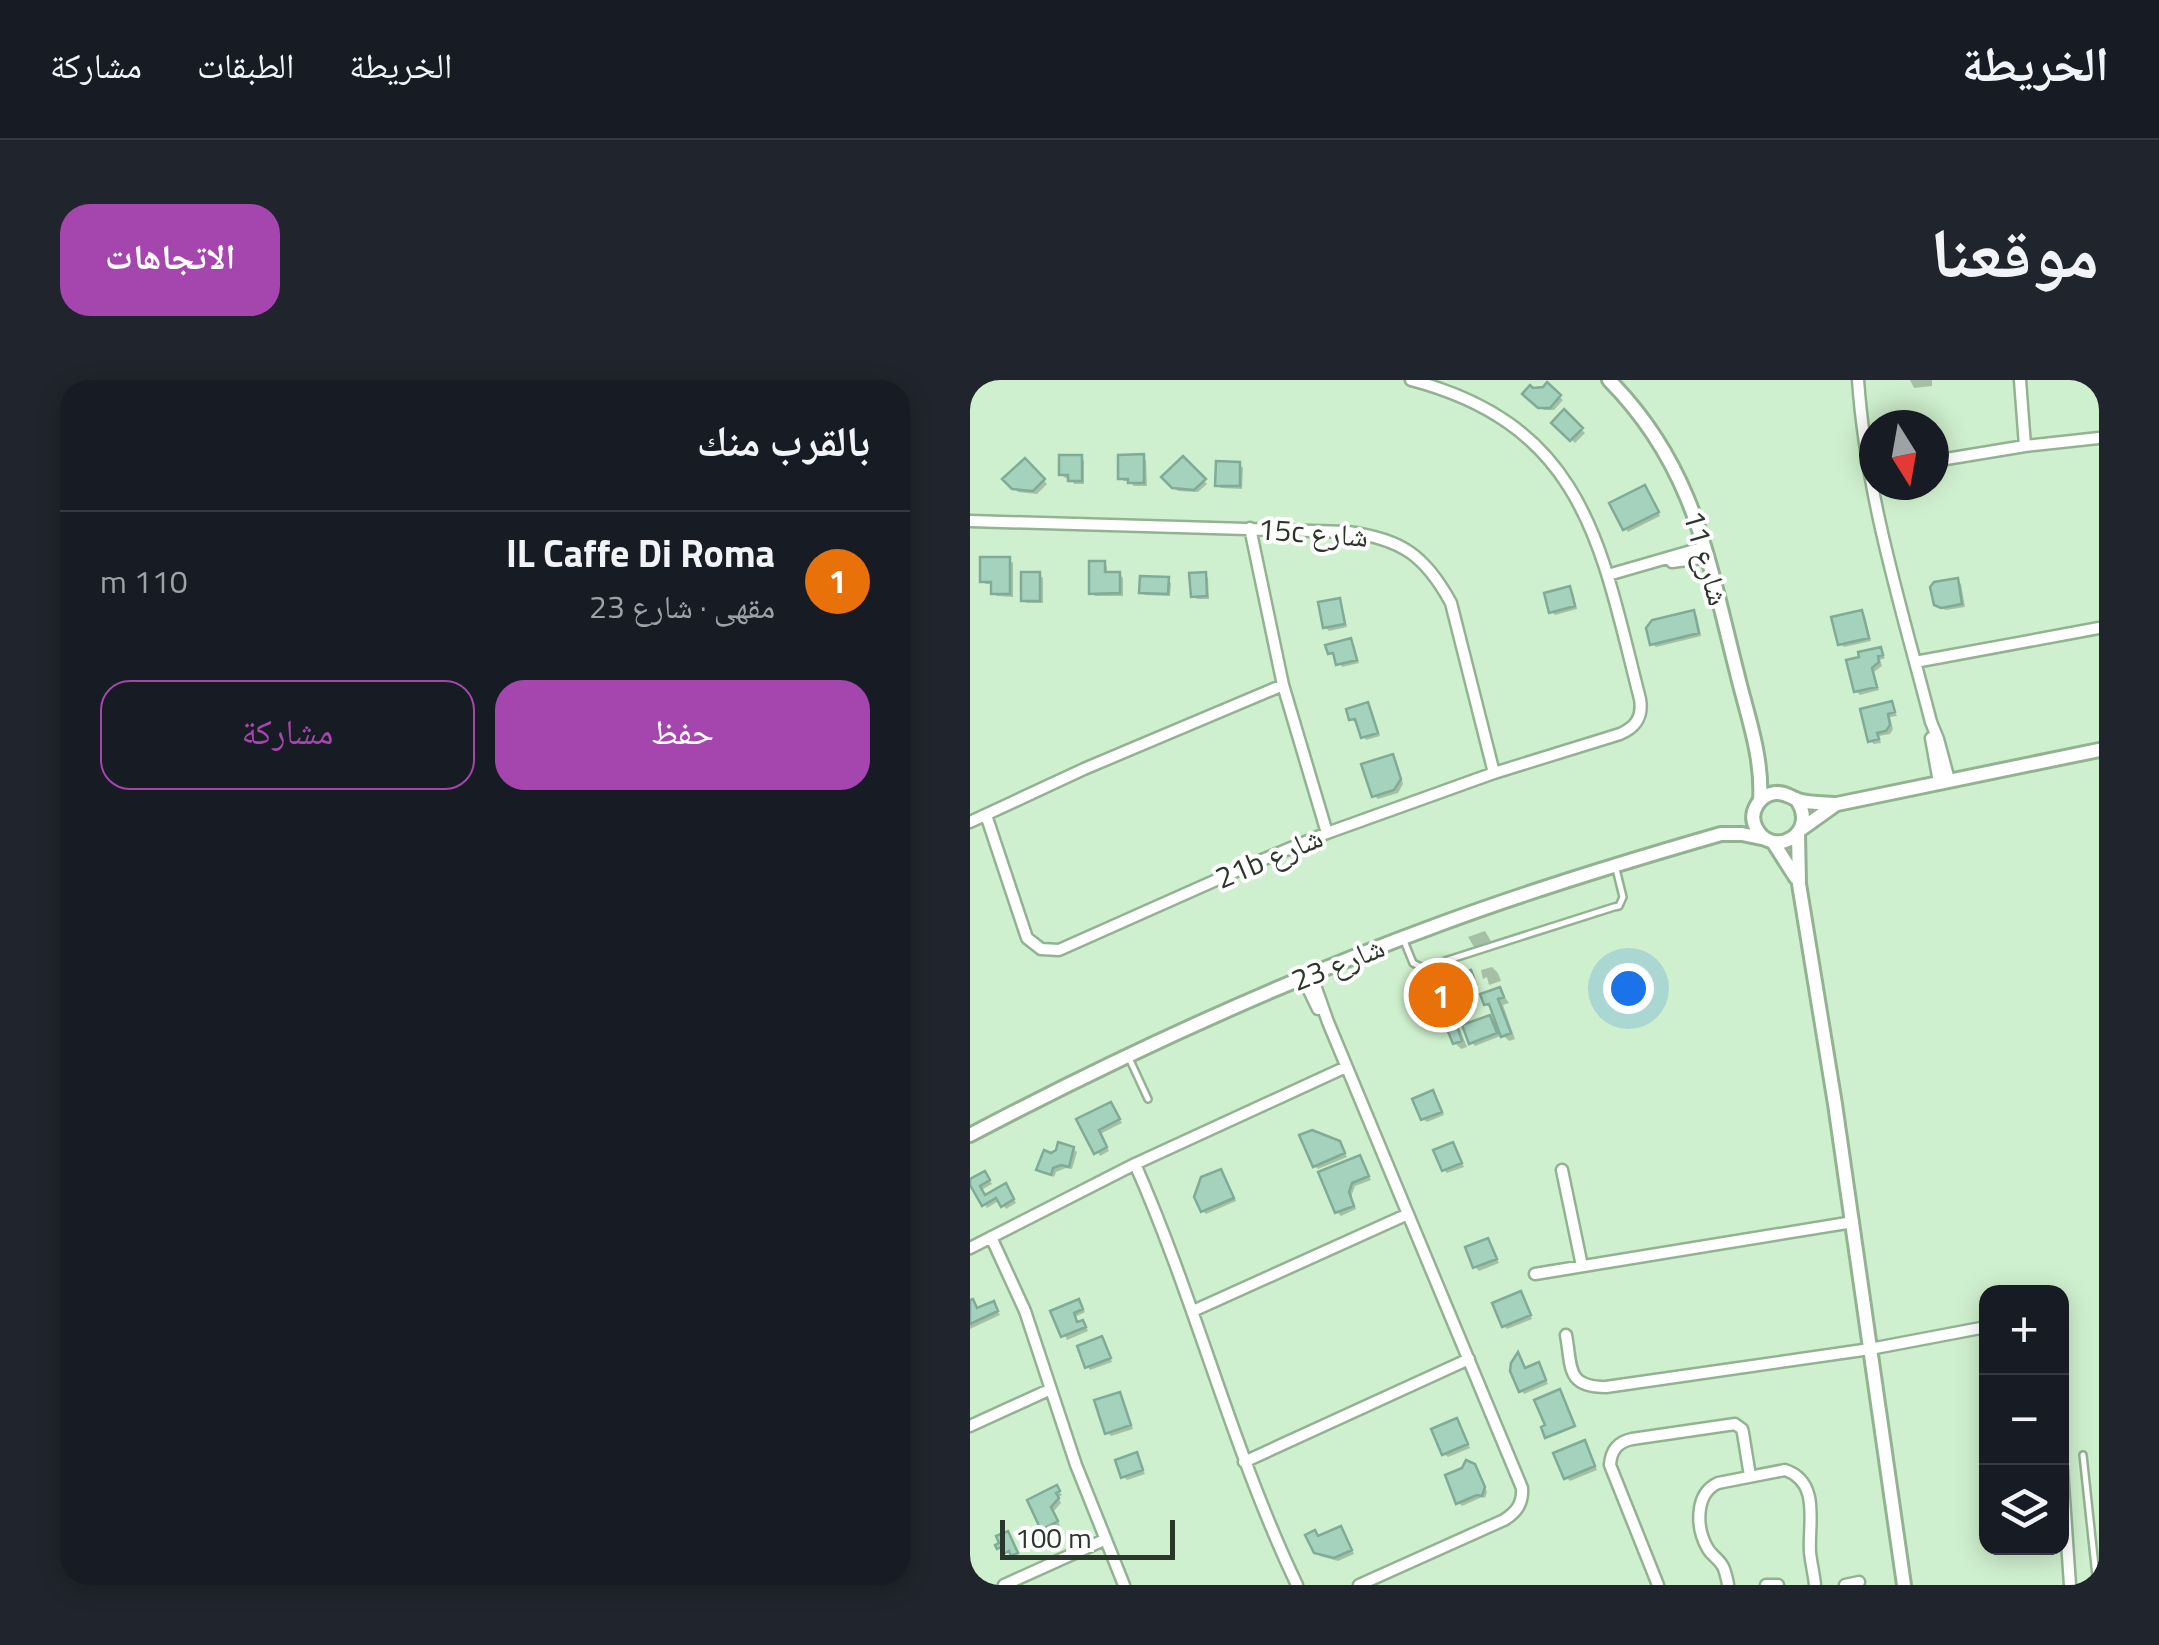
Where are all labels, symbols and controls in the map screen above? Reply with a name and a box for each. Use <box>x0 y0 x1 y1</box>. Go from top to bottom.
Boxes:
text: الخريطة <box>1962 27 2109 100</box>
text: مشاركة <box>50 38 142 92</box>
text: الطبقات <box>197 38 294 92</box>
text: الخريطة <box>349 38 452 92</box>
text: موقعنا <box>1930 199 2099 305</box>
button: الاتجاهات <box>60 204 280 316</box>
text: بالقرب منك <box>697 408 870 472</box>
north arrow <box>1859 410 1949 500</box>
street label: 15c شارع <box>1256 505 1370 559</box>
street label: شارع 11 <box>1671 505 1742 611</box>
text: IL Caffe Di Roma <box>506 524 775 582</box>
text: 110 m <box>100 557 188 605</box>
text: 1 <box>829 557 846 605</box>
text: مقهى · شارع 23 <box>589 582 775 630</box>
button: مشاركة <box>100 680 475 790</box>
button: حفظ <box>495 680 870 790</box>
street label: 21b شارع <box>1208 814 1330 900</box>
street label: شارع 23 <box>1284 924 1391 1003</box>
pin: 1 <box>1408 958 1474 1032</box>
your location <box>1603 963 1654 1014</box>
map controls <box>1979 1285 2069 1555</box>
button: + <box>1979 1285 2069 1375</box>
button: − <box>1979 1375 2069 1465</box>
button: layers <box>1979 1465 2069 1555</box>
scale bar <box>1000 1515 1175 1560</box>
text: 100 m <box>1015 1516 1092 1559</box>

